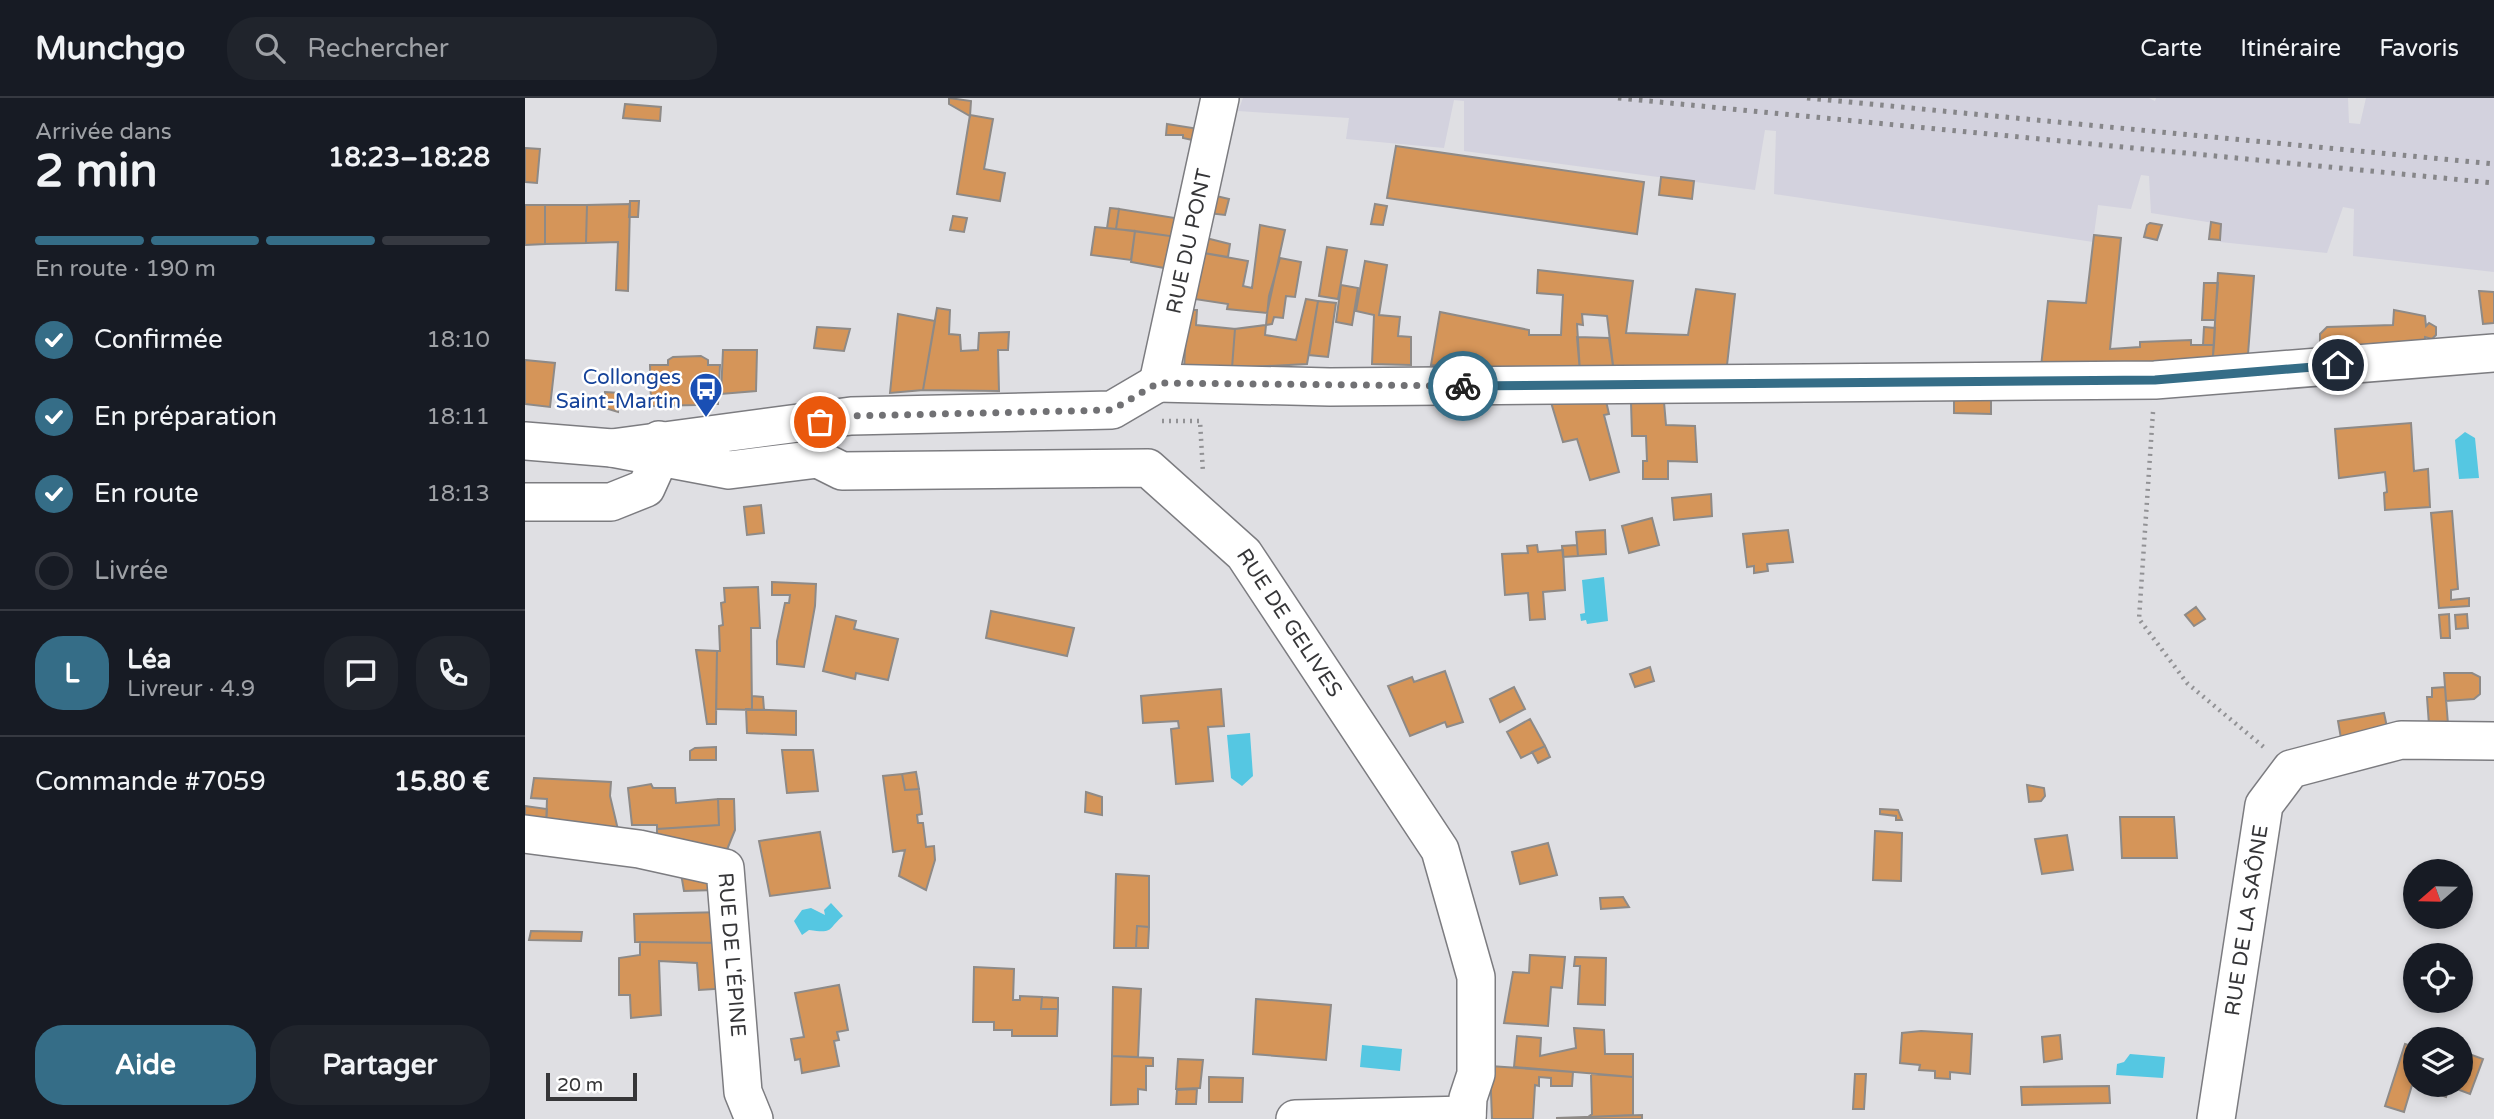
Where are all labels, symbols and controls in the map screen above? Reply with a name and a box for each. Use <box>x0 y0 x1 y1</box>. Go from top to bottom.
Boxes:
search box <box>227 17 717 80</box>
text: Munchgo <box>35 29 185 68</box>
icon: search <box>251 29 289 67</box>
text: Rechercher <box>307 33 449 64</box>
text: Carte <box>2140 34 2202 63</box>
text: Itinéraire <box>2240 34 2341 63</box>
text: Favoris <box>2379 34 2459 63</box>
text: Arrivée dans <box>35 118 172 146</box>
text: 18:23–18:28 <box>328 142 490 173</box>
text: 2 min <box>35 144 158 199</box>
street label: RUE DU PONT <box>1161 166 1217 316</box>
text: En route · 190 m <box>35 255 216 283</box>
icon: check <box>35 321 73 359</box>
text: Confirmée <box>94 324 223 355</box>
text: 18:10 <box>426 326 490 354</box>
pin <box>2308 335 2368 395</box>
icon: home <box>2319 346 2357 384</box>
courier <box>1428 351 1498 421</box>
place label: Collonges Saint-Martin <box>556 365 681 414</box>
icon: bike <box>1444 367 1482 405</box>
bus stop icon: Collonges Saint-Martin <box>687 370 725 419</box>
pin <box>790 392 850 452</box>
icon: check <box>35 398 73 436</box>
text: En préparation <box>94 401 277 432</box>
text: 18:11 <box>426 403 490 431</box>
icon: bag <box>801 403 839 441</box>
icon: check <box>35 475 73 513</box>
text: En route <box>94 478 199 509</box>
text: 18:13 <box>426 480 490 508</box>
street label: RUE DE GELIVES <box>1231 544 1347 702</box>
text: Livrée <box>94 555 168 586</box>
button: chat <box>324 636 398 710</box>
button: phone <box>416 636 490 710</box>
text: Léa <box>127 644 171 675</box>
text: L <box>65 658 79 689</box>
text: Livreur · 4.9 <box>127 675 255 703</box>
text: Commande #7059 <box>35 766 266 797</box>
text: 15.80 € <box>394 766 490 797</box>
street label: RUE DE LA SAÔNE <box>2220 823 2274 1018</box>
north arrow <box>2403 859 2473 929</box>
map controls <box>2403 859 2473 1097</box>
street label: RUE DE L'ÉPINE <box>712 871 751 1038</box>
button: locate <box>2403 943 2473 1013</box>
button: Aide <box>35 1025 256 1105</box>
button: Partager <box>270 1025 490 1105</box>
button: layers <box>2403 1027 2473 1097</box>
scale bar <box>546 1070 637 1102</box>
text: 20 m <box>557 1074 603 1096</box>

